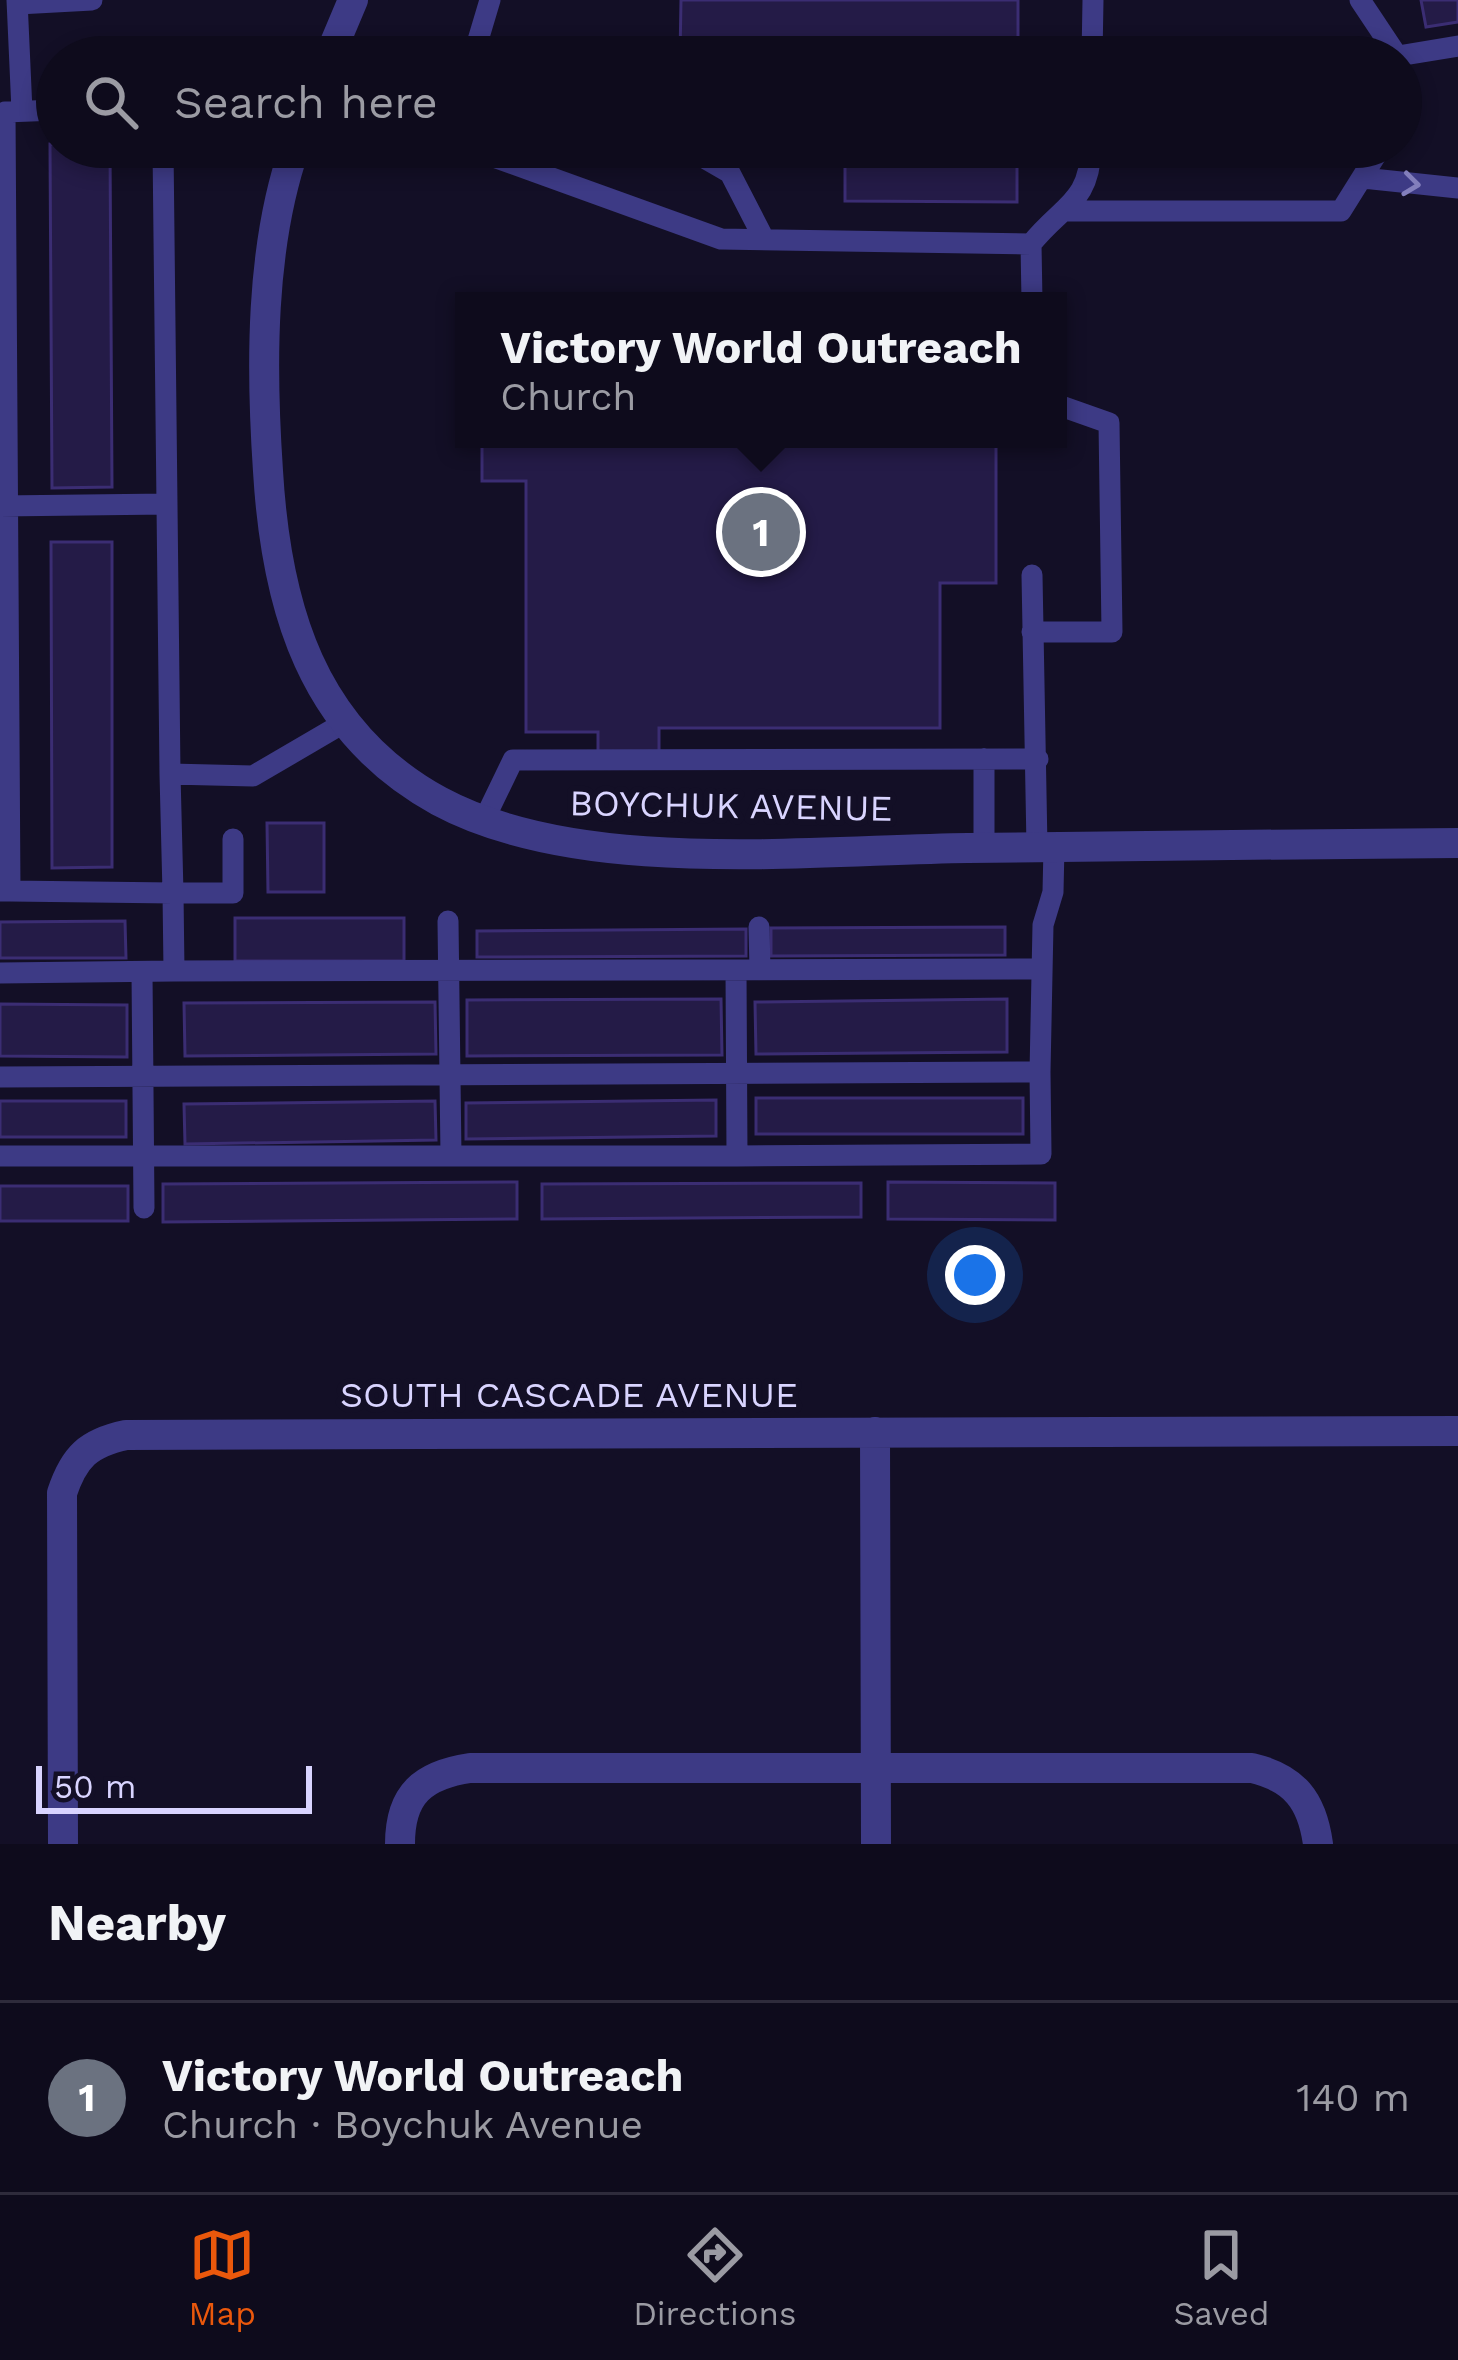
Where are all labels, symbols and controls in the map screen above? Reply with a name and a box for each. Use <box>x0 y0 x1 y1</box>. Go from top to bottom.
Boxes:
search box <box>36 36 1422 168</box>
icon: search <box>78 69 144 135</box>
text: Search here <box>174 76 438 129</box>
one-way arrow <box>1401 170 1420 196</box>
popup <box>455 292 1067 448</box>
text: Victory World Outreach <box>500 321 1022 374</box>
text: Church <box>500 374 637 419</box>
pin: 1 <box>722 487 800 577</box>
street label: BOYCHUK AVENUE <box>569 782 893 830</box>
your location <box>945 1245 1005 1305</box>
street label: SOUTH CASCADE AVENUE <box>340 1374 798 1416</box>
scale bar <box>36 1760 312 1813</box>
text: 50 m <box>54 1767 136 1806</box>
text: Nearby <box>48 1893 226 1952</box>
text: Victory World Outreach <box>162 2049 683 2102</box>
text: 1 <box>79 2075 95 2120</box>
text: 140 m <box>1296 2075 1410 2120</box>
text: Church · Boychuk Avenue <box>162 2102 643 2147</box>
tab: Map <box>189 2222 256 2333</box>
tab: Directions <box>633 2222 796 2333</box>
tab: Saved <box>1174 2222 1269 2333</box>

